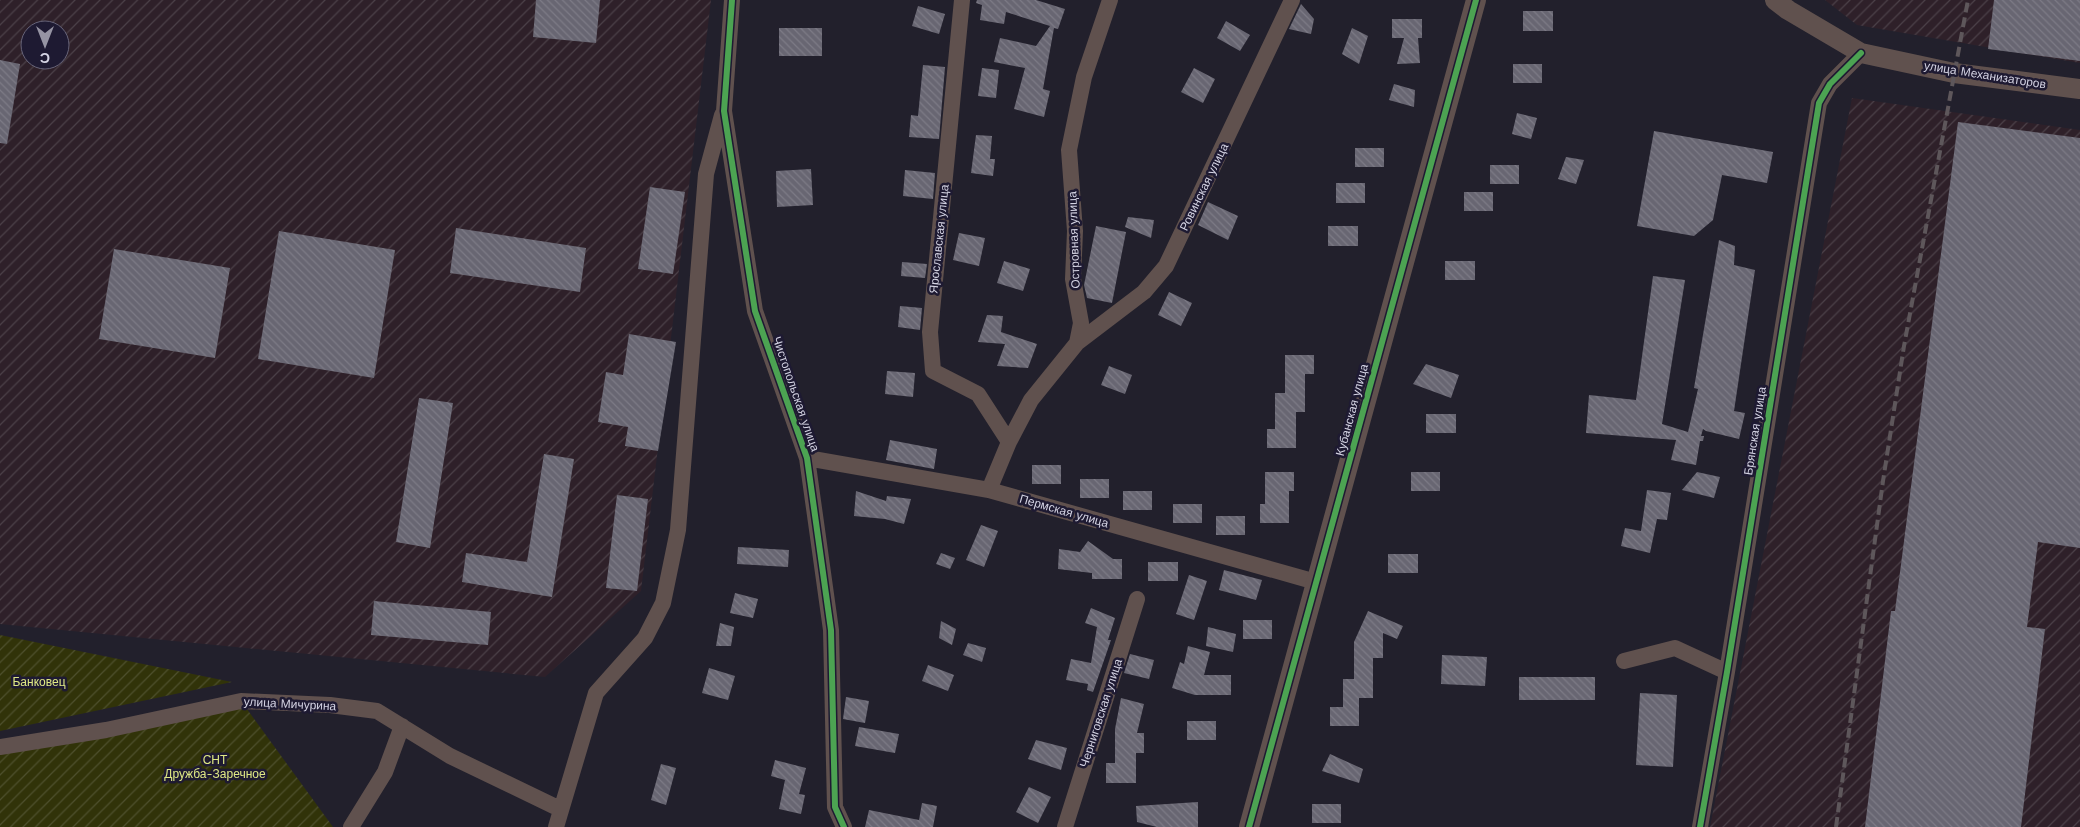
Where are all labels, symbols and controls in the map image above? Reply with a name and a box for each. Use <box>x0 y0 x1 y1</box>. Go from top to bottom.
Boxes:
north arrow <box>20 20 70 70</box>
text: С <box>40 50 50 66</box>
street label: улица Механизаторов <box>1923 58 2047 92</box>
street label: Ровинская улица <box>1177 141 1231 233</box>
street label: Ярославская улица <box>926 183 952 294</box>
street label: Островная улица <box>1065 191 1083 289</box>
street label: Чистопольская улица <box>770 335 822 454</box>
street label: Кубанская улица <box>1333 362 1371 458</box>
street label: Брянская улица <box>1741 385 1769 476</box>
street label: Пермская улица <box>1018 492 1110 530</box>
street label: Черниговская улица <box>1077 657 1125 769</box>
park label: Банковец <box>12 675 66 689</box>
street label: улица Мичурина <box>243 695 337 713</box>
park label: СНТ Дружба-Заречное <box>164 753 266 781</box>

